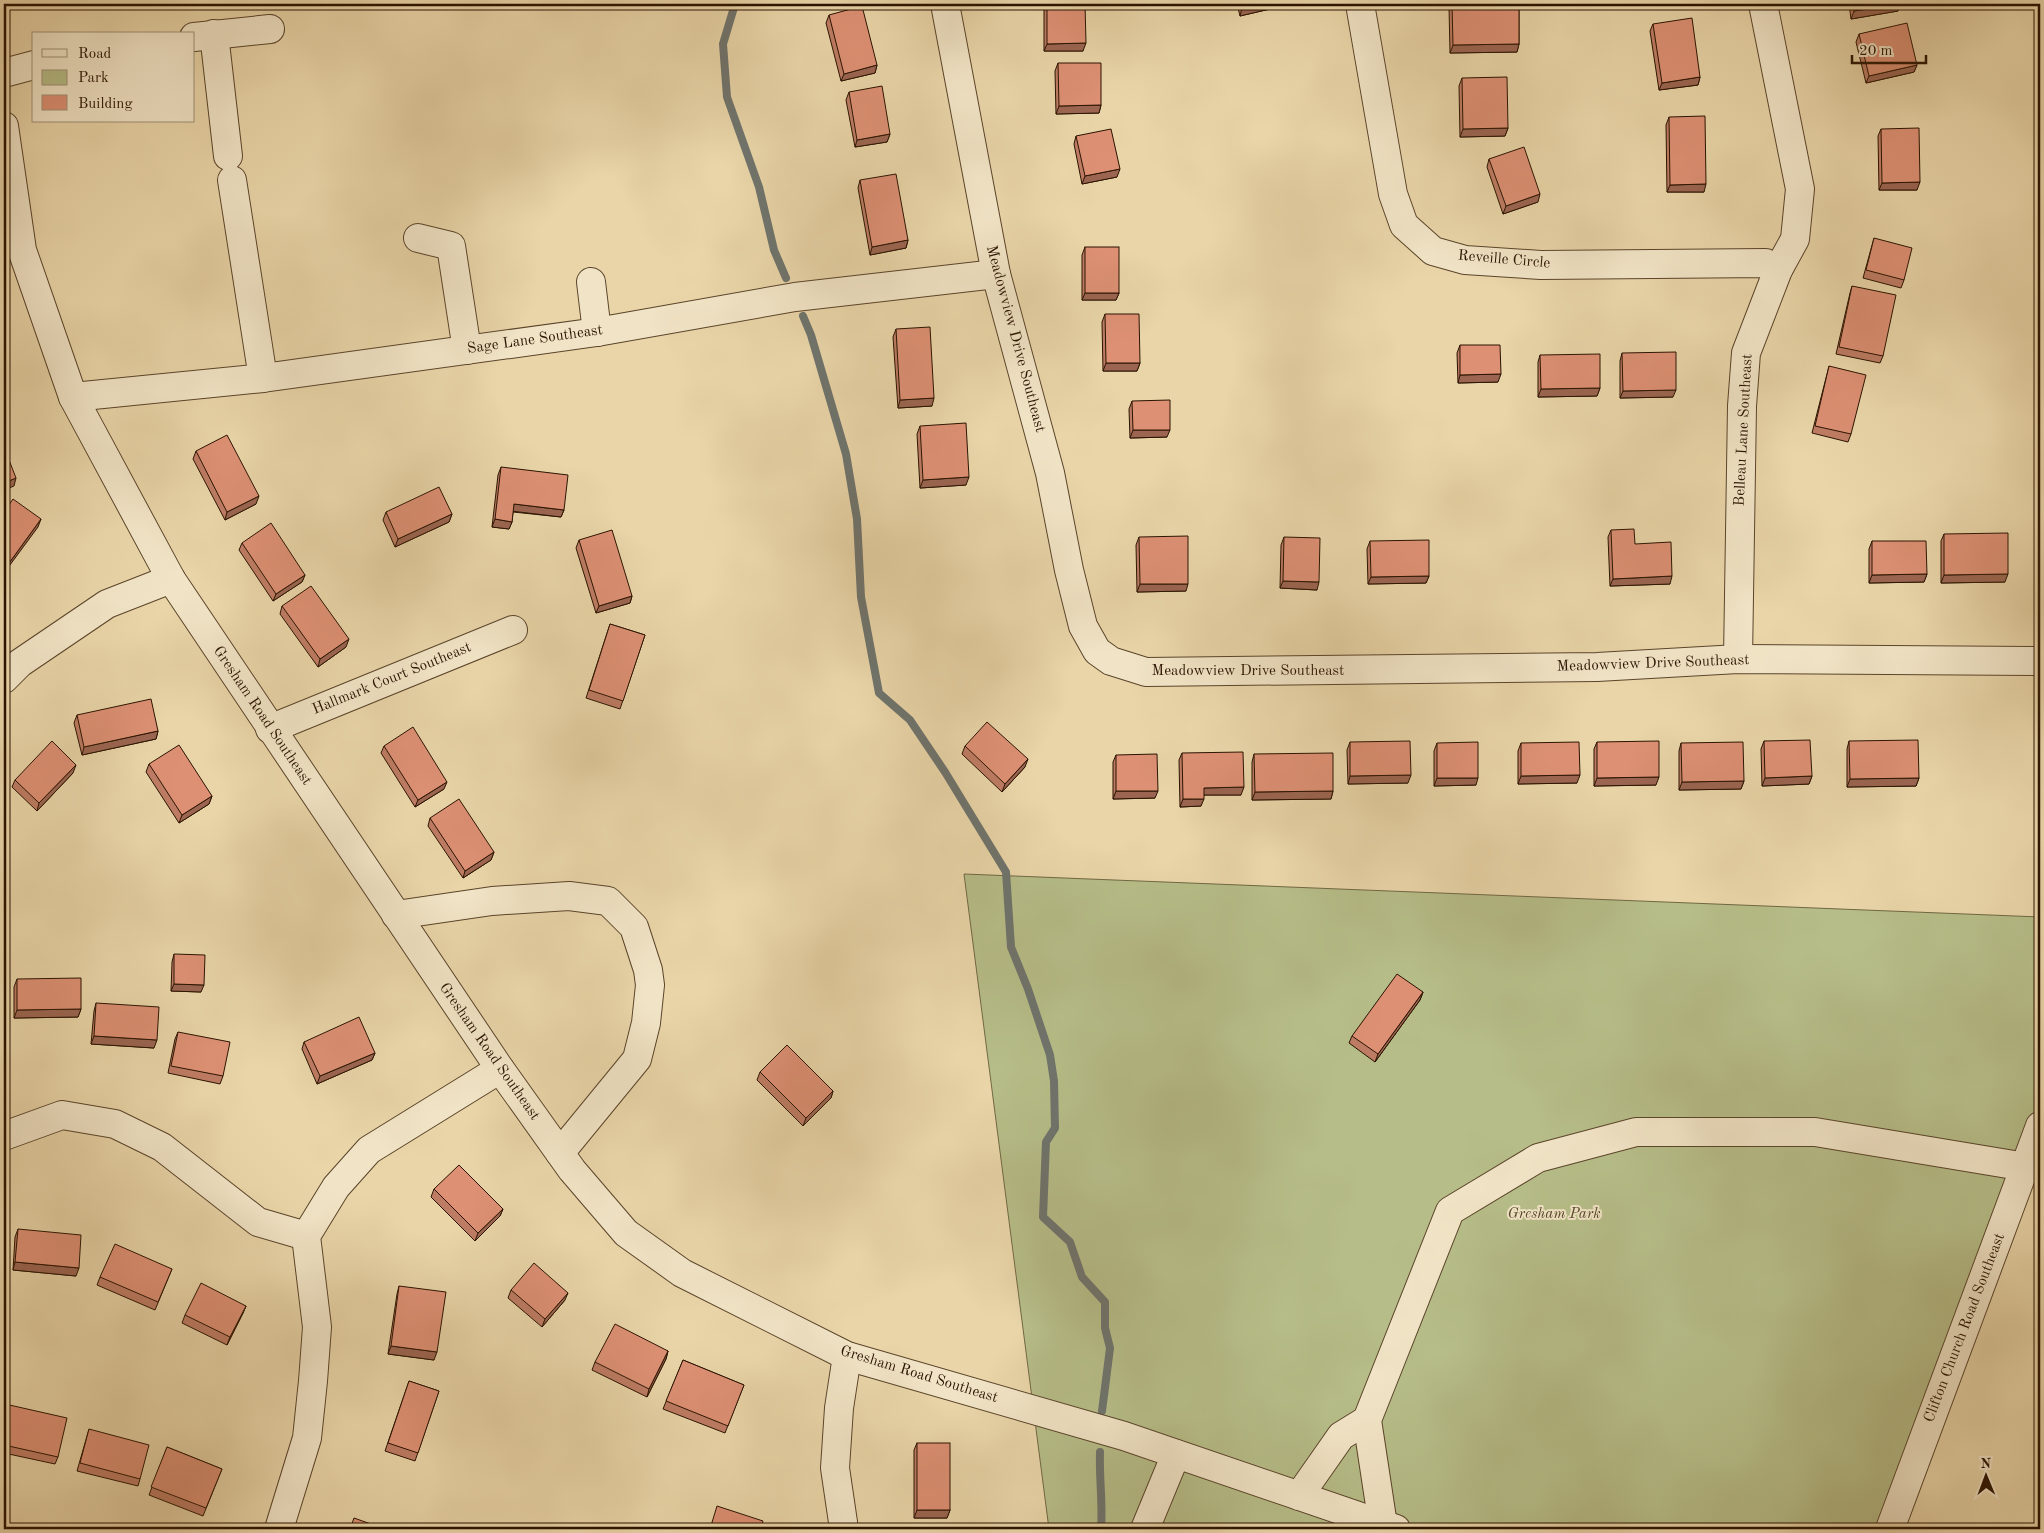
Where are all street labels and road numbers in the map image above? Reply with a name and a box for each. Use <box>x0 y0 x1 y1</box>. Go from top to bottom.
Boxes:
street label: Meadowview Drive Southeast <box>983 244 1047 434</box>
street label: Reveille Circle <box>1457 248 1551 272</box>
street label: Sage Lane Southeast <box>466 323 604 357</box>
street label: Belleau Lane Southeast <box>1733 353 1755 507</box>
street label: Hallmark Court Southeast <box>310 640 474 718</box>
street label: Gresham Road Southeast <box>210 644 314 788</box>
street label: Meadowview Drive Southeast <box>1556 653 1750 675</box>
street label: Meadowview Drive Southeast <box>1152 664 1344 679</box>
street label: Gresham Road Southeast <box>436 981 542 1123</box>
street label: Clifton Church Road Southeast <box>1922 1231 2008 1425</box>
street label: Gresham Road Southeast <box>838 1344 1000 1406</box>

